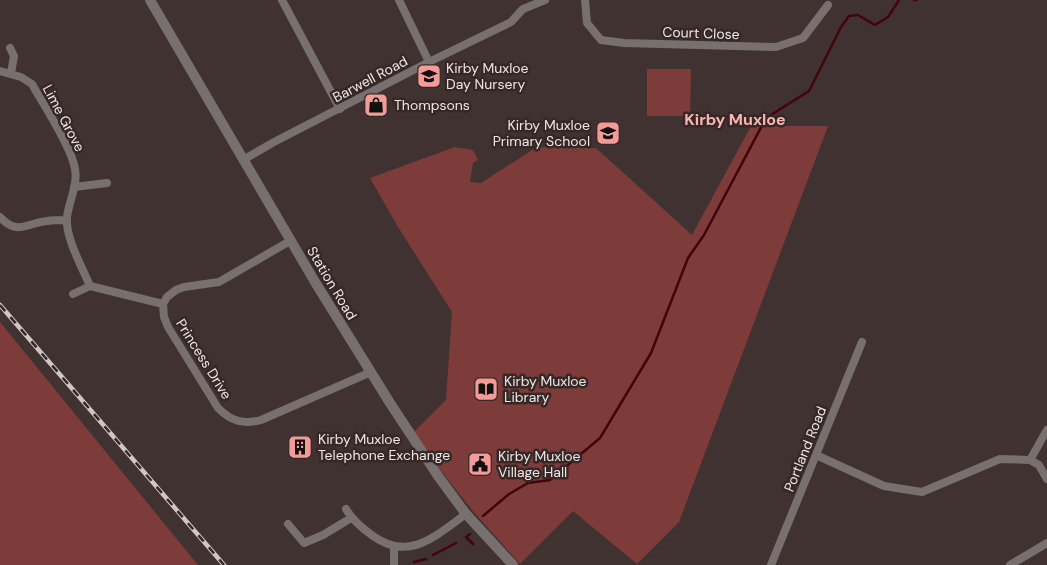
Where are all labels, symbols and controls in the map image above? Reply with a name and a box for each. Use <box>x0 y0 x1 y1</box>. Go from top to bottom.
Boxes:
street label: Court Close <box>662 23 740 43</box>
street label: Barwell Road <box>329 52 411 106</box>
place label: Kirby Muxloe Day Nursery <box>446 59 529 93</box>
school or university icon: Kirby Muxloe Day Nursery <box>416 63 442 89</box>
street label: Lime Grove <box>39 81 89 155</box>
shop icon: Thompsons <box>363 92 389 118</box>
place label: Thompsons <box>394 96 470 114</box>
district label: Kirby Muxloe <box>684 109 786 130</box>
place label: Kirby Muxloe Primary School <box>493 116 590 150</box>
school or university icon: Kirby Muxloe Primary School <box>595 120 621 146</box>
street label: Station Road <box>303 243 361 323</box>
street label: Princess Drive <box>172 315 236 403</box>
place label: Kirby Muxloe Library <box>504 372 587 406</box>
library icon: Kirby Muxloe Library <box>473 376 499 402</box>
street label: Portland Road <box>780 404 830 494</box>
place label: Kirby Muxloe Telephone Exchange <box>318 430 450 464</box>
building icon: Kirby Muxloe Telephone Exchange <box>287 434 313 460</box>
place label: Kirby Muxloe Village Hall <box>498 447 581 481</box>
public building icon: Kirby Muxloe Village Hall <box>467 451 493 477</box>

